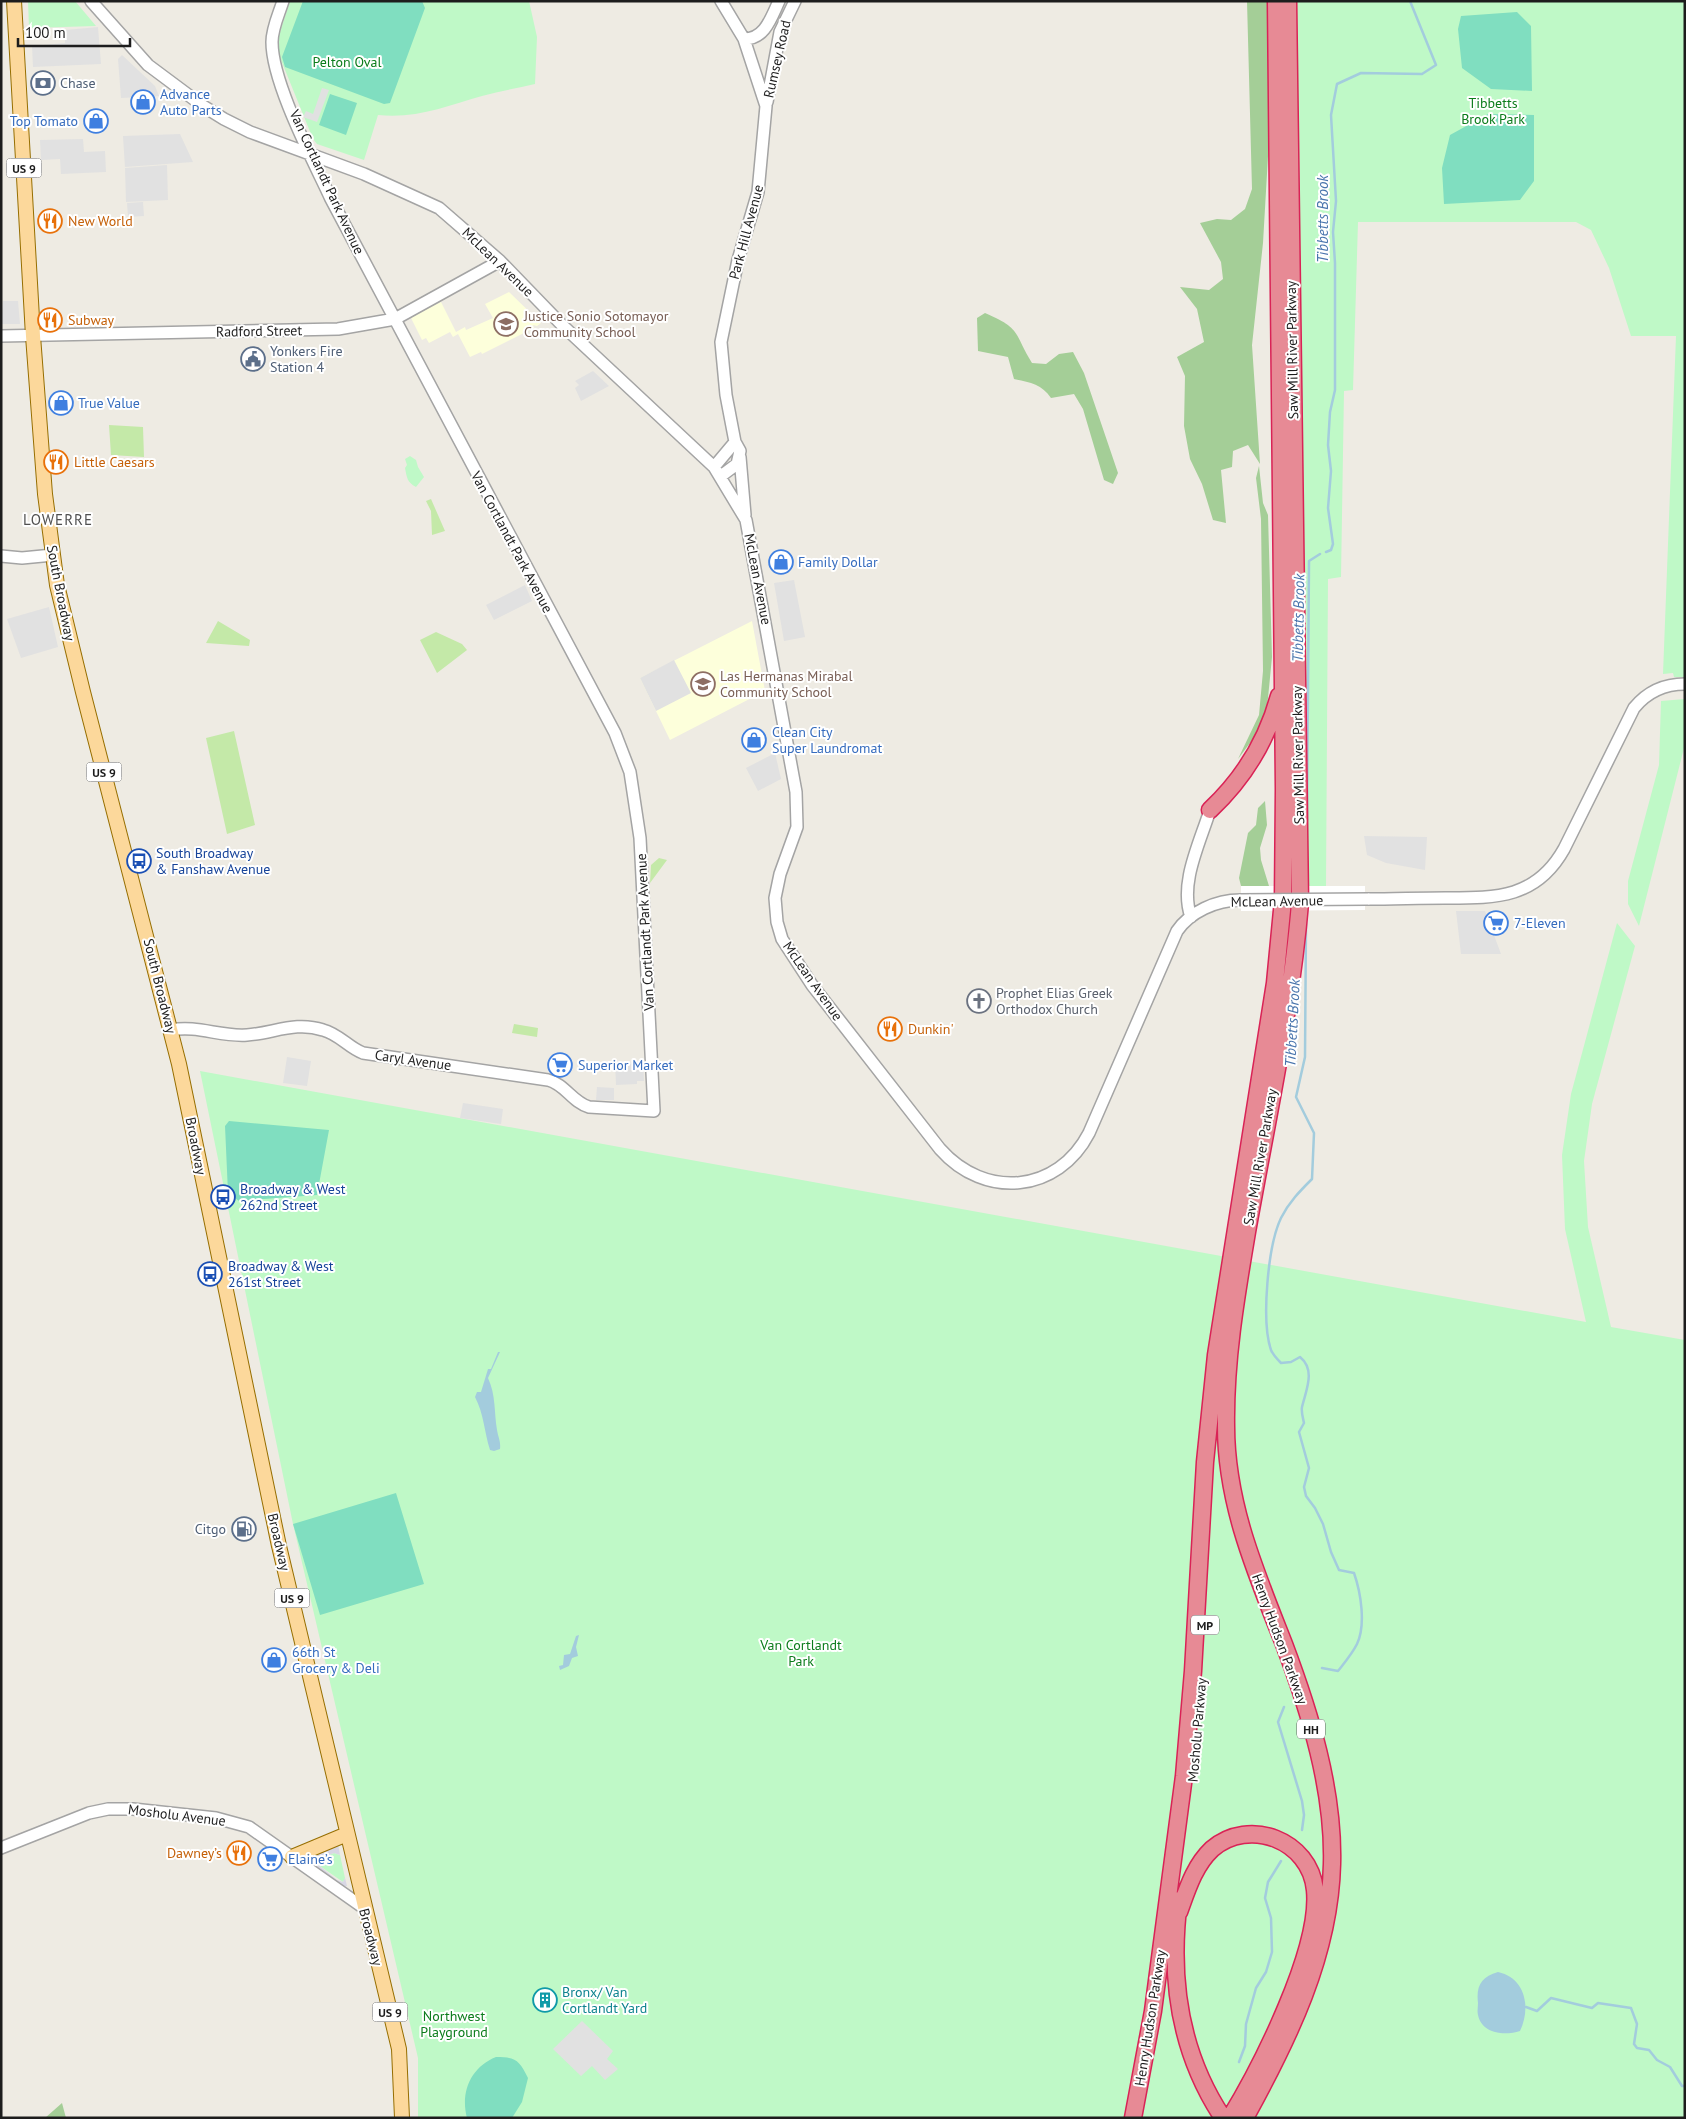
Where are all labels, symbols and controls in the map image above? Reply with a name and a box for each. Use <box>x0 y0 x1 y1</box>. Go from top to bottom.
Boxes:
scale bar <box>18 15 130 47</box>
street label: Rumsey Road <box>759 18 795 100</box>
text: 100 m <box>25 23 66 42</box>
park label: Pelton Oval <box>312 53 382 71</box>
bank icon: Chase <box>30 70 56 96</box>
place label: Chase <box>60 74 96 92</box>
place label: Advance Auto Parts <box>160 85 222 119</box>
shop icon: Advance Auto Parts <box>130 89 156 115</box>
park label: Tibbetts Brook Park <box>1461 94 1525 128</box>
street label: Van Cortlandt Park Avenue <box>285 106 368 257</box>
shop icon: Top Tomato <box>83 108 109 134</box>
place label: Top Tomato <box>10 112 78 130</box>
road number: US 9 <box>6 158 42 178</box>
water label: Tibbetts Brook <box>1313 174 1332 263</box>
street label: Park Hill Avenue <box>725 183 767 281</box>
restaurant icon: New World <box>37 208 63 234</box>
place label: New World <box>68 212 133 230</box>
street label: McLean Avenue <box>458 223 538 301</box>
street label: Saw Mill River Parkway <box>1282 280 1302 419</box>
restaurant icon: Subway <box>37 307 63 333</box>
place label: Justice Sonio Sotomayor Community School <box>523 307 669 341</box>
place label: Subway <box>68 311 115 329</box>
school or university icon: Justice Sonio Sotomayor Community School <box>493 311 519 337</box>
street label: Radford Street <box>216 321 303 341</box>
place label: Yonkers Fire Station 4 <box>270 342 343 376</box>
public building icon: Yonkers Fire Station 4 <box>240 346 266 372</box>
shop icon: True Value <box>48 390 74 416</box>
place label: True Value <box>78 394 140 412</box>
restaurant icon: Little Caesars <box>43 449 69 475</box>
place label: Little Caesars <box>74 453 155 471</box>
street label: Van Cortlandt Park Avenue <box>467 467 557 616</box>
district label: LOWERRE <box>23 510 93 529</box>
street label: McLean Avenue <box>740 532 776 626</box>
street label: South Broadway <box>43 544 79 643</box>
shop icon: Family Dollar <box>768 549 794 575</box>
place label: Family Dollar <box>798 553 878 571</box>
water label: Tibbetts Brook <box>1288 572 1308 662</box>
place label: Las Hermanas Mirabal Community School <box>720 667 852 701</box>
school or university icon: Las Hermanas Mirabal Community School <box>690 671 716 697</box>
street label: Saw Mill River Parkway <box>1288 685 1308 824</box>
place label: Clean City Super Laundromat <box>772 723 882 757</box>
shop icon: Clean City Super Laundromat <box>741 727 767 753</box>
road number: US 9 <box>86 762 122 782</box>
place label: South Broadway & Fanshaw Avenue <box>156 844 270 878</box>
bus stop icon: South Broadway & Fanshaw Avenue <box>126 848 152 874</box>
street label: Van Cortlandt Park Avenue <box>632 853 658 1012</box>
street label: McLean Avenue <box>1231 891 1323 911</box>
supermarket icon: 7-Eleven <box>1483 910 1509 936</box>
place label: 7-Eleven <box>1514 914 1566 932</box>
street label: South Broadway <box>139 937 181 1036</box>
street label: McLean Avenue <box>779 938 847 1024</box>
water label: Tibbetts Brook <box>1280 977 1304 1068</box>
place label: Prophet Elias Greek Orthodox Church <box>996 984 1113 1018</box>
church icon: Prophet Elias Greek Orthodox Church <box>966 988 992 1014</box>
restaurant icon: Dunkin' <box>877 1016 903 1042</box>
place label: Dunkin' <box>908 1020 954 1038</box>
street label: Caryl Avenue <box>374 1046 452 1074</box>
supermarket icon: Superior Market <box>547 1052 573 1078</box>
place label: Superior Market <box>578 1056 674 1074</box>
street label: Saw Mill River Parkway <box>1239 1087 1281 1227</box>
street label: Broadway <box>182 1115 211 1177</box>
place label: Broadway & West 262nd Street <box>240 1180 346 1214</box>
bus stop icon: Broadway & West 262nd Street <box>210 1184 236 1210</box>
place label: Broadway & West 261st Street <box>228 1257 334 1291</box>
bus stop icon: Broadway & West 261st Street <box>197 1261 223 1287</box>
street label: Broadway <box>264 1511 294 1573</box>
fuel station icon: Citgo <box>231 1516 257 1542</box>
place label: Citgo <box>195 1520 226 1538</box>
street label: Henry Hudson Parkway <box>1248 1571 1312 1707</box>
road number: US 9 <box>274 1589 310 1608</box>
road number: MP <box>1191 1616 1219 1634</box>
park label: Van Cortlandt Park <box>759 1636 842 1670</box>
place label: 66th St Grocery & Deli <box>292 1643 380 1677</box>
shop icon: 66th St Grocery & Deli <box>261 1647 287 1673</box>
street label: Mosholu Parkway <box>1183 1677 1211 1783</box>
road number: HH <box>1297 1720 1325 1738</box>
street label: Mosholu Avenue <box>127 1800 227 1830</box>
restaurant icon: Dawney’s <box>226 1840 252 1866</box>
place label: Dawney’s <box>167 1844 222 1862</box>
supermarket icon: Elaine’s <box>257 1846 283 1872</box>
place label: Elaine’s <box>288 1850 333 1868</box>
street label: Broadway <box>355 1906 387 1968</box>
street label: Henry Hudson Parkway <box>1130 1948 1170 2087</box>
place label: Bronx/ Van Cortlandt Yard <box>562 1983 647 2017</box>
building icon: Bronx/ Van Cortlandt Yard <box>532 1987 558 2013</box>
road number: US 9 <box>372 2002 408 2021</box>
park label: Northwest Playground <box>420 2007 488 2041</box>

